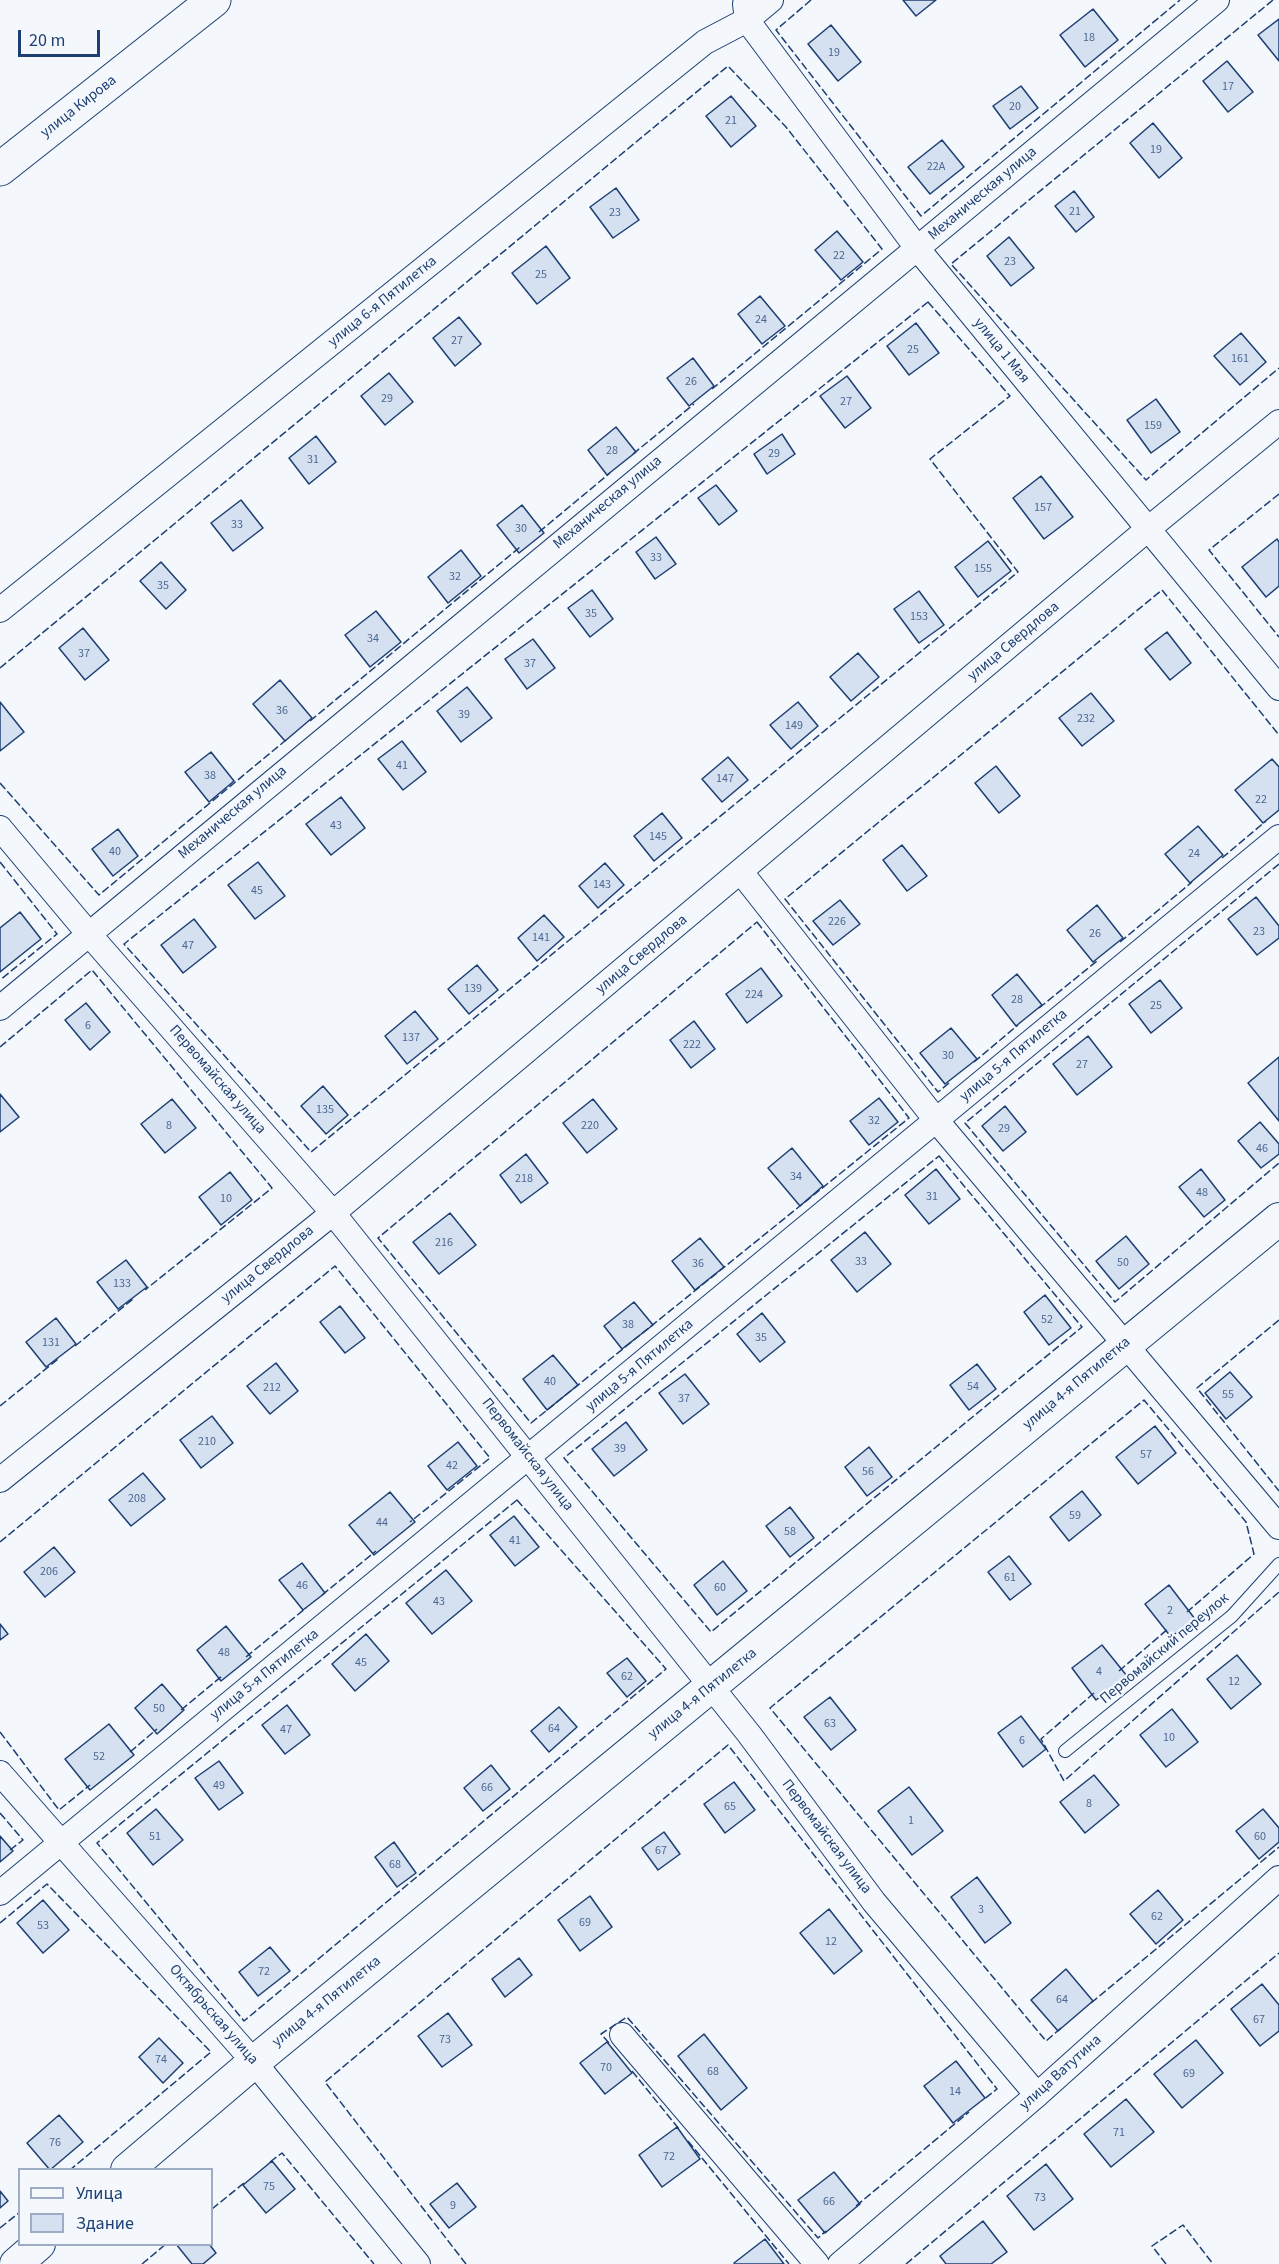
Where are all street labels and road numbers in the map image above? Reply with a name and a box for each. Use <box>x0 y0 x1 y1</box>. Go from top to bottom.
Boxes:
street label: улица Кирова <box>38 72 120 142</box>
street label: Механическая улица <box>925 143 1041 245</box>
street label: улица 6-я Пятилетка <box>325 253 441 351</box>
street label: улица 1 Мая <box>969 315 1033 387</box>
street label: Механическая улица <box>550 452 666 554</box>
street label: улица Свердлова <box>965 599 1063 685</box>
street label: Механическая улица <box>175 762 291 864</box>
street label: улица Свердлова <box>593 912 691 998</box>
street label: улица 5-я Пятилетка <box>957 1006 1071 1106</box>
street label: Первомайская улица <box>165 1022 269 1138</box>
street label: улица Свердлова <box>218 1222 318 1308</box>
street label: улица 5-я Пятилетка <box>583 1316 697 1416</box>
street label: улица 4-я Пятилетка <box>1020 1334 1134 1434</box>
street label: Первомайская улица <box>477 1395 577 1515</box>
street label: Первомайский переулок <box>1097 1590 1233 1708</box>
street label: улица 5-я Пятилетка <box>207 1626 323 1724</box>
street label: улица 4-я Пятилетка <box>645 1645 761 1743</box>
street label: Первомайская улица <box>777 1776 875 1898</box>
street label: улица 4-я Пятилетка <box>269 1953 385 2051</box>
street label: Октябрьская улица <box>165 1961 261 2069</box>
street label: улица Ватутина <box>1016 2032 1106 2114</box>

